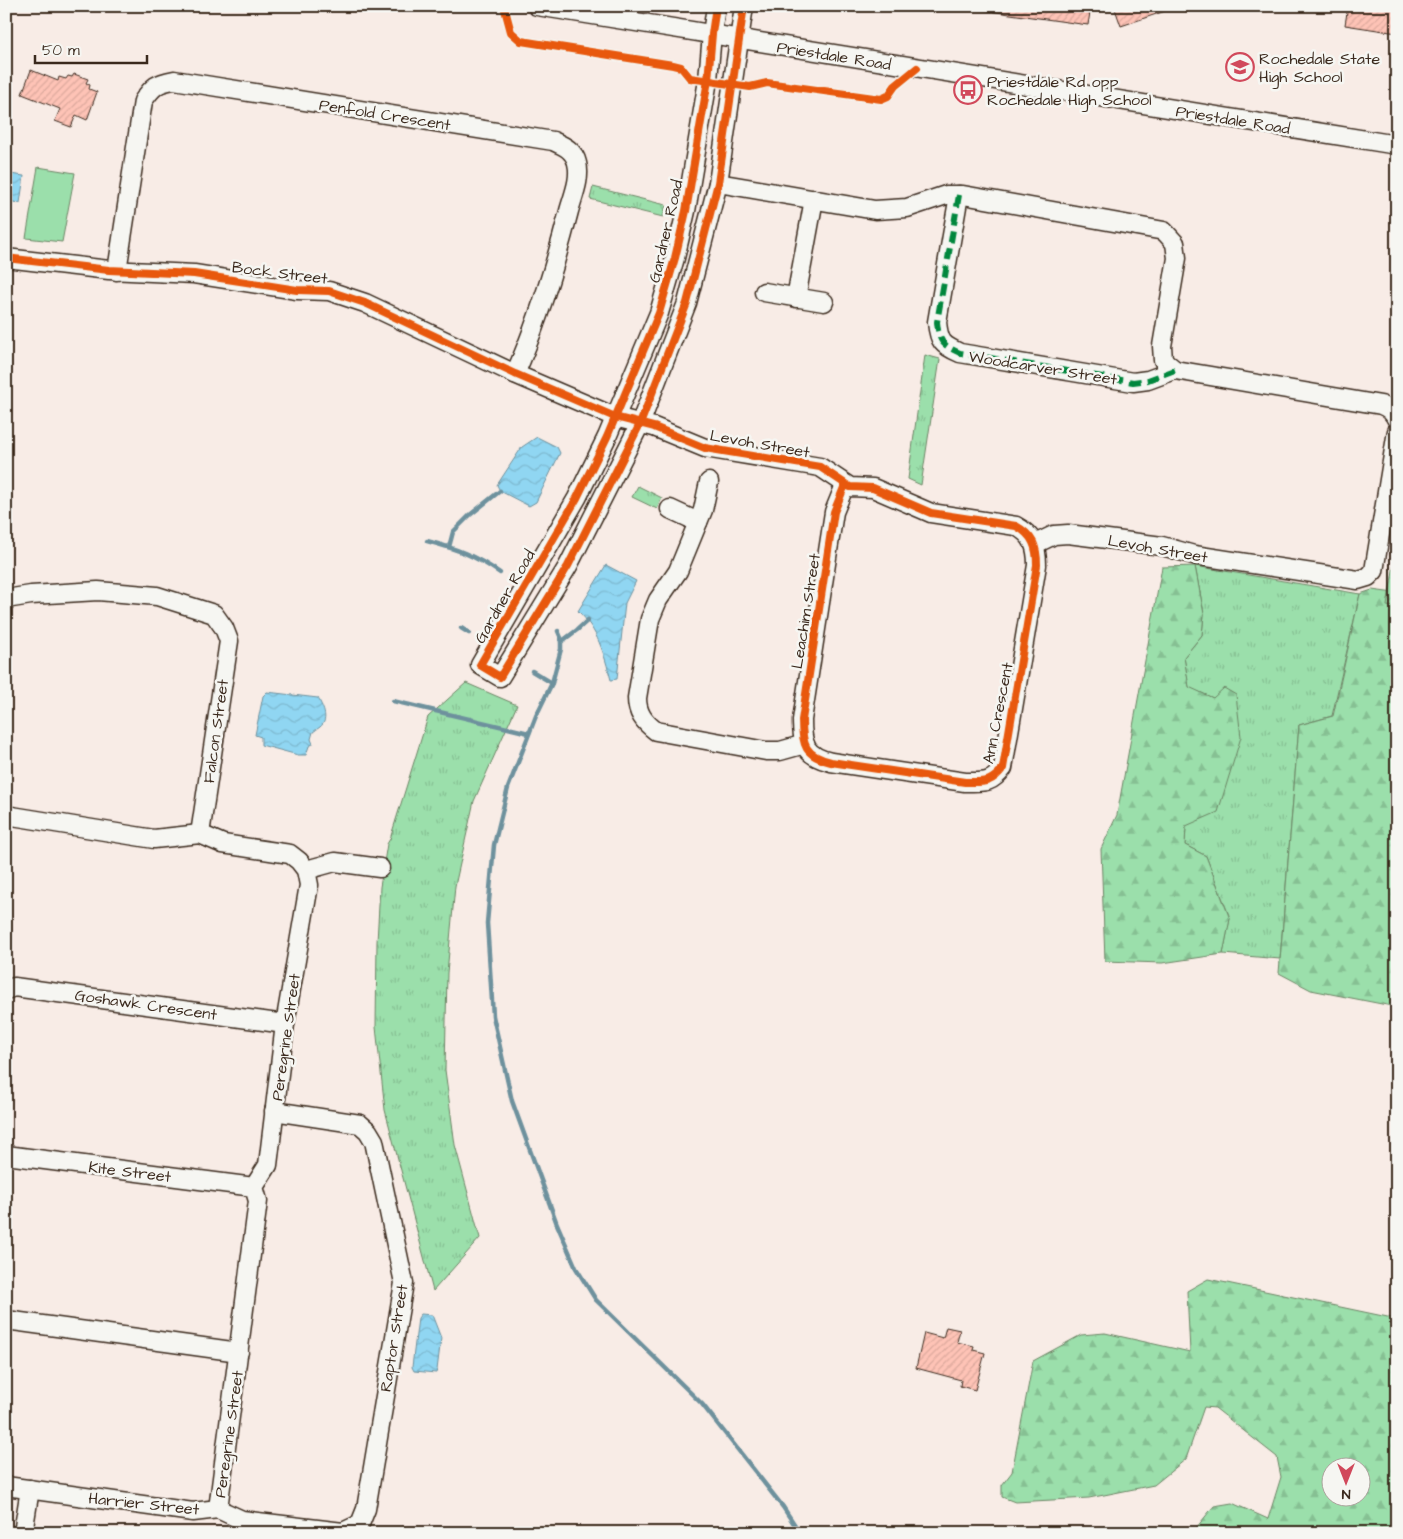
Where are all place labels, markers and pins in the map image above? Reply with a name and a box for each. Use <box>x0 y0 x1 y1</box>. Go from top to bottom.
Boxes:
place label: Rochedale State High School <box>1259 48 1380 89</box>
school or university icon: Rochedale State High School <box>1225 52 1255 82</box>
place label: Priestdale Rd opp Rochedale High School <box>987 71 1152 112</box>
bus stop icon: Priestdale Rd opp Rochedale High School <box>953 75 983 105</box>

